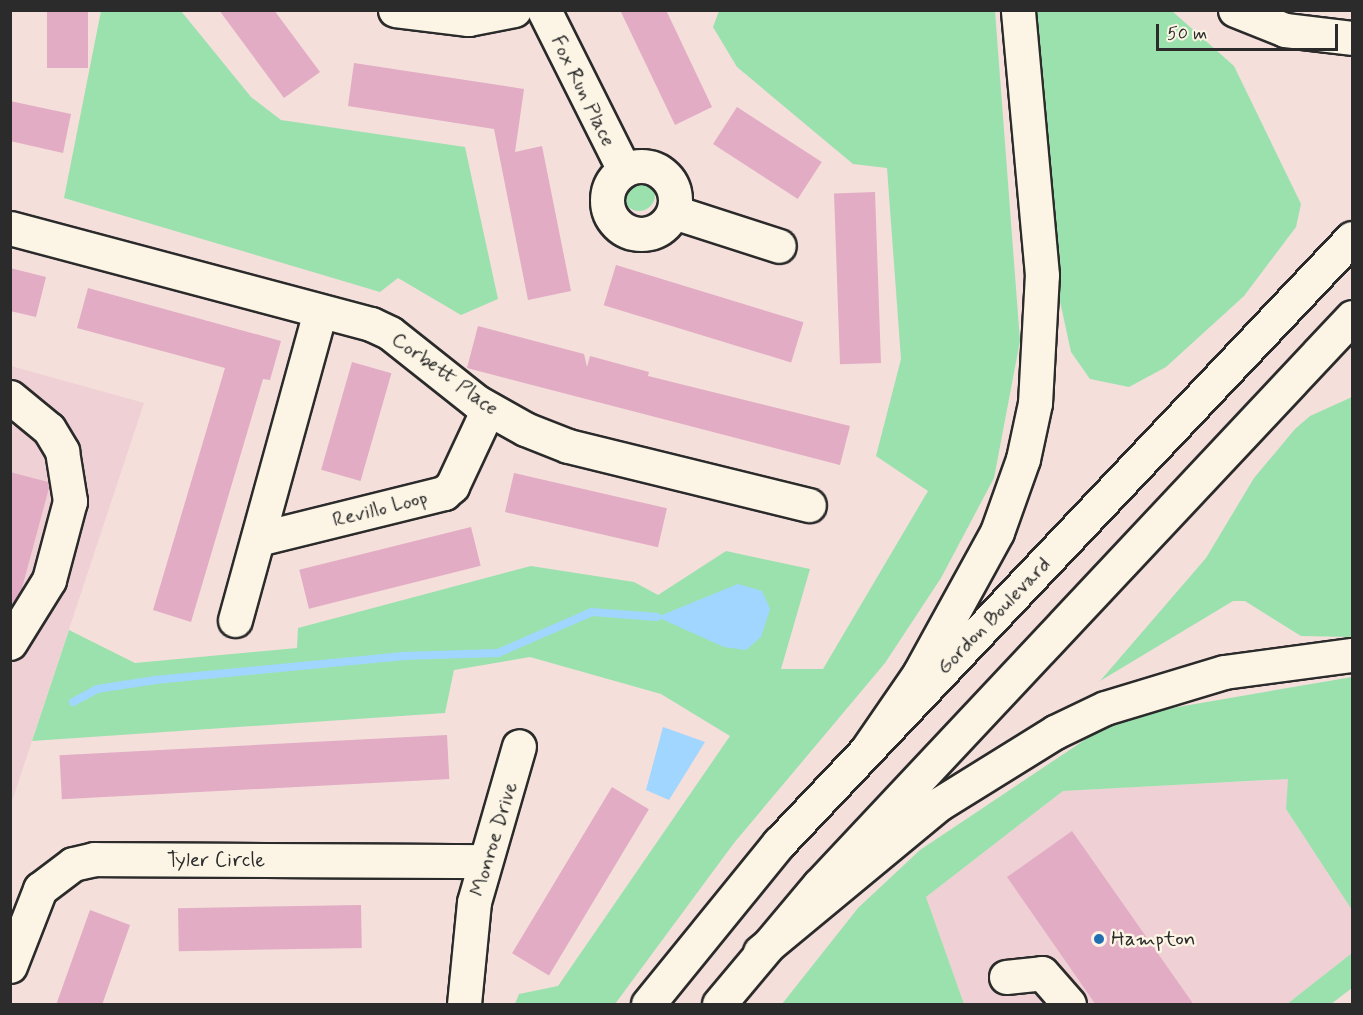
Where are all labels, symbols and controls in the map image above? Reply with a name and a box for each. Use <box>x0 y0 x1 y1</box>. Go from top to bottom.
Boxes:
scale bar <box>1159 12 1340 50</box>
text: 50 m <box>1167 22 1207 46</box>
street label: Fox Run Place <box>545 30 621 152</box>
street label: Corbett Place <box>386 327 504 421</box>
street label: Revillo Loop <box>328 485 432 533</box>
street label: Gordon Boulevard <box>933 553 1055 679</box>
street label: Monroe Drive <box>465 779 523 899</box>
street label: Tyler Circle <box>166 847 266 873</box>
place label: Hampton <box>1111 926 1196 952</box>
marker: Hampton <box>1092 932 1106 946</box>

